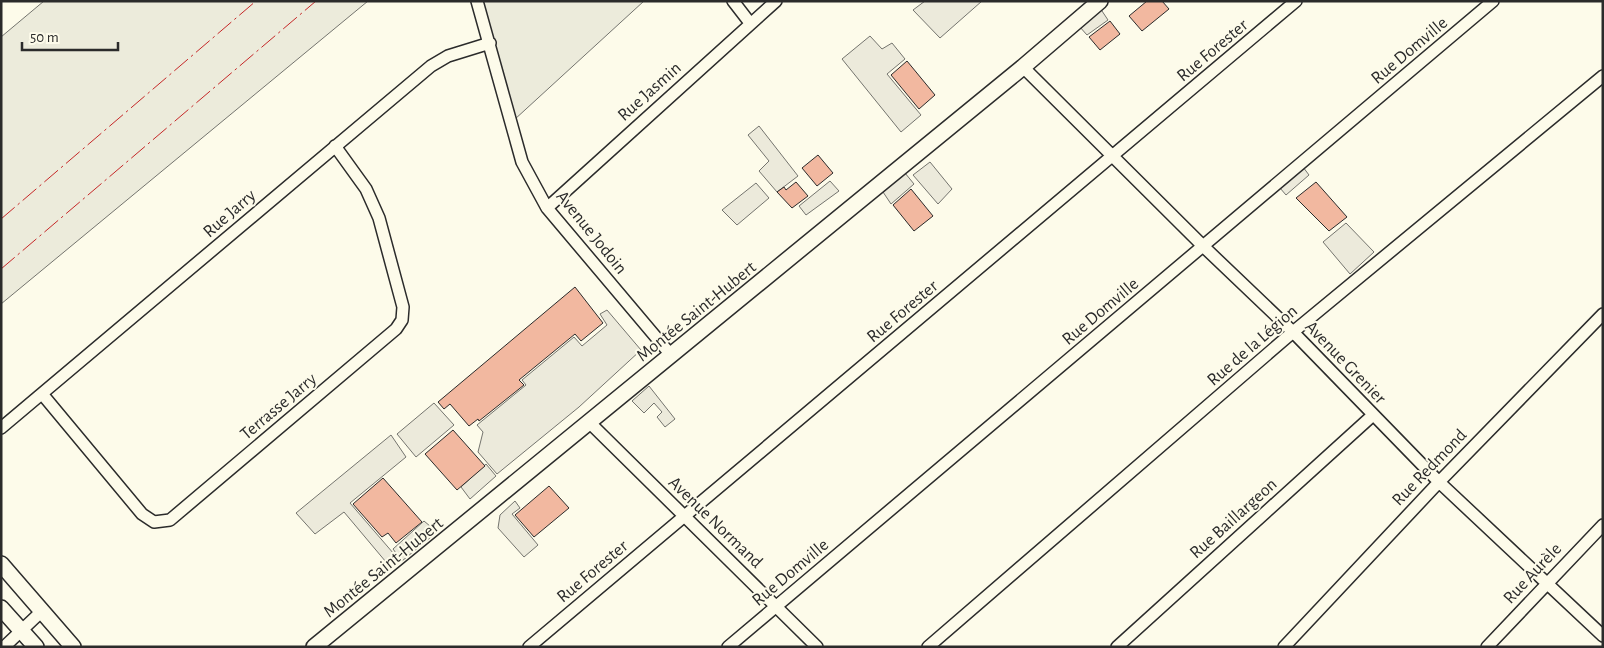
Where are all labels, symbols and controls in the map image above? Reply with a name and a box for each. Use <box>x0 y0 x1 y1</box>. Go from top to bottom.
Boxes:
street label: Rue Domville <box>1368 14 1451 88</box>
street label: Rue Forester <box>1174 16 1252 85</box>
scale bar <box>22 20 119 52</box>
text: 50 m <box>30 30 59 45</box>
street label: Rue Jasmin <box>615 59 685 125</box>
street label: Rue Jarry <box>200 186 260 241</box>
street label: Avenue Jodoin <box>552 188 630 278</box>
street label: Montée Saint-Hubert <box>634 258 760 365</box>
street label: Rue Domville <box>1059 275 1142 349</box>
street label: Rue Forester <box>864 277 942 346</box>
street label: Rue de la Légion <box>1204 302 1301 390</box>
street label: Avenue Grenier <box>1301 318 1389 408</box>
street label: Terrasse Jarry <box>237 370 320 444</box>
street label: Rue Redmond <box>1389 426 1470 509</box>
street label: Avenue Normand <box>665 474 766 572</box>
street label: Rue Baillargeon <box>1187 475 1281 562</box>
street label: Montée Saint-Hubert <box>321 514 447 621</box>
street label: Rue Domville <box>749 536 832 610</box>
street label: Rue Forester <box>554 537 632 606</box>
street label: Rue Aurèle <box>1500 540 1565 608</box>

